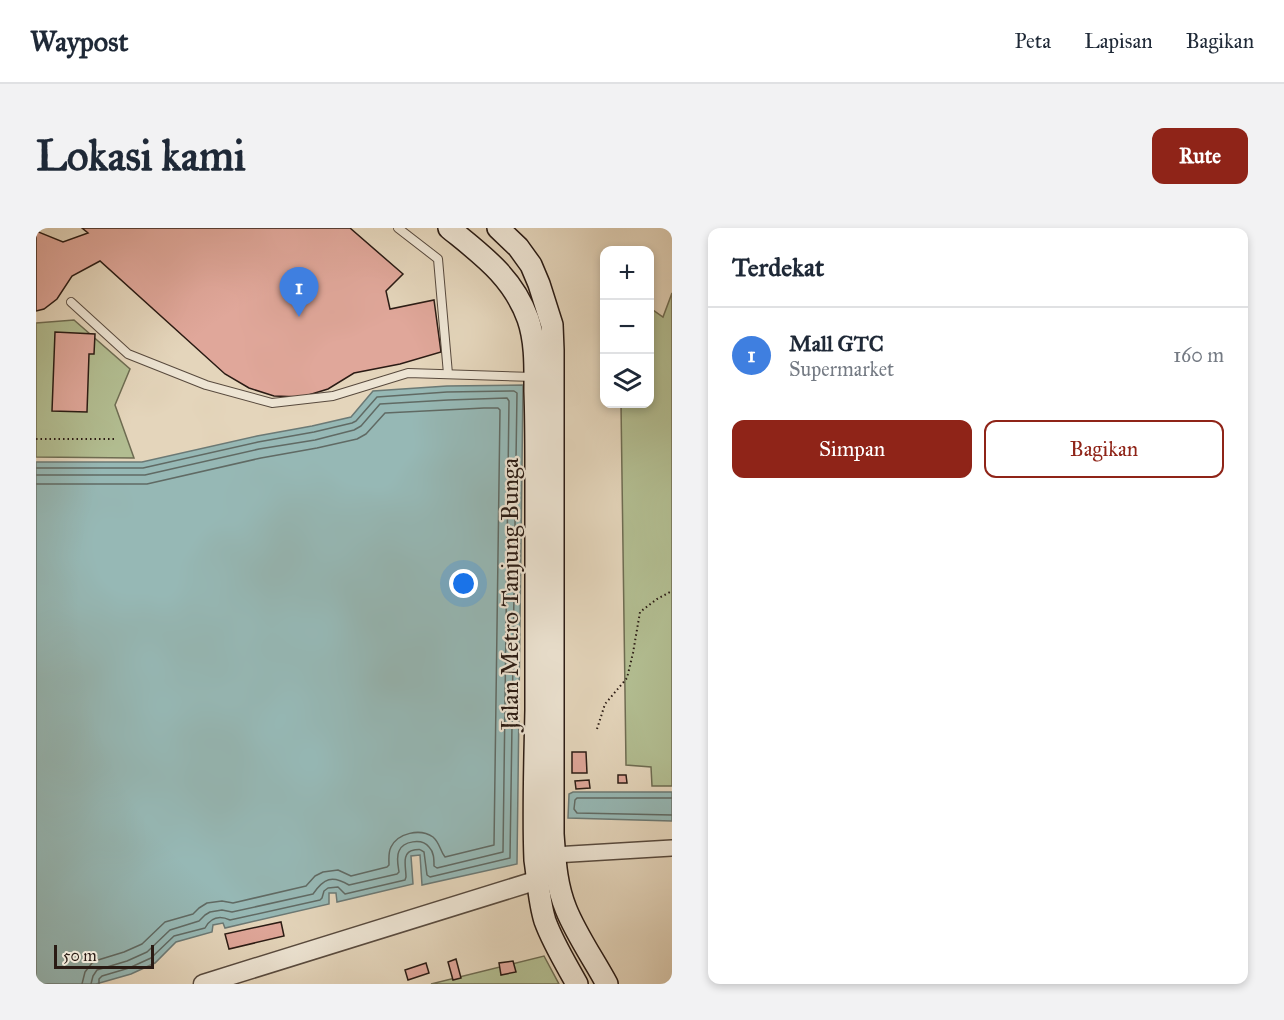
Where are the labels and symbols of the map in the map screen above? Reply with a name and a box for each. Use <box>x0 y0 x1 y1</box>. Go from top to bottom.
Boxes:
pin: 1 <box>280 268 318 317</box>
street label: Jalan Metro Tanjung Bunga <box>495 457 525 733</box>
your location <box>449 569 478 598</box>
scale bar <box>54 942 154 970</box>

